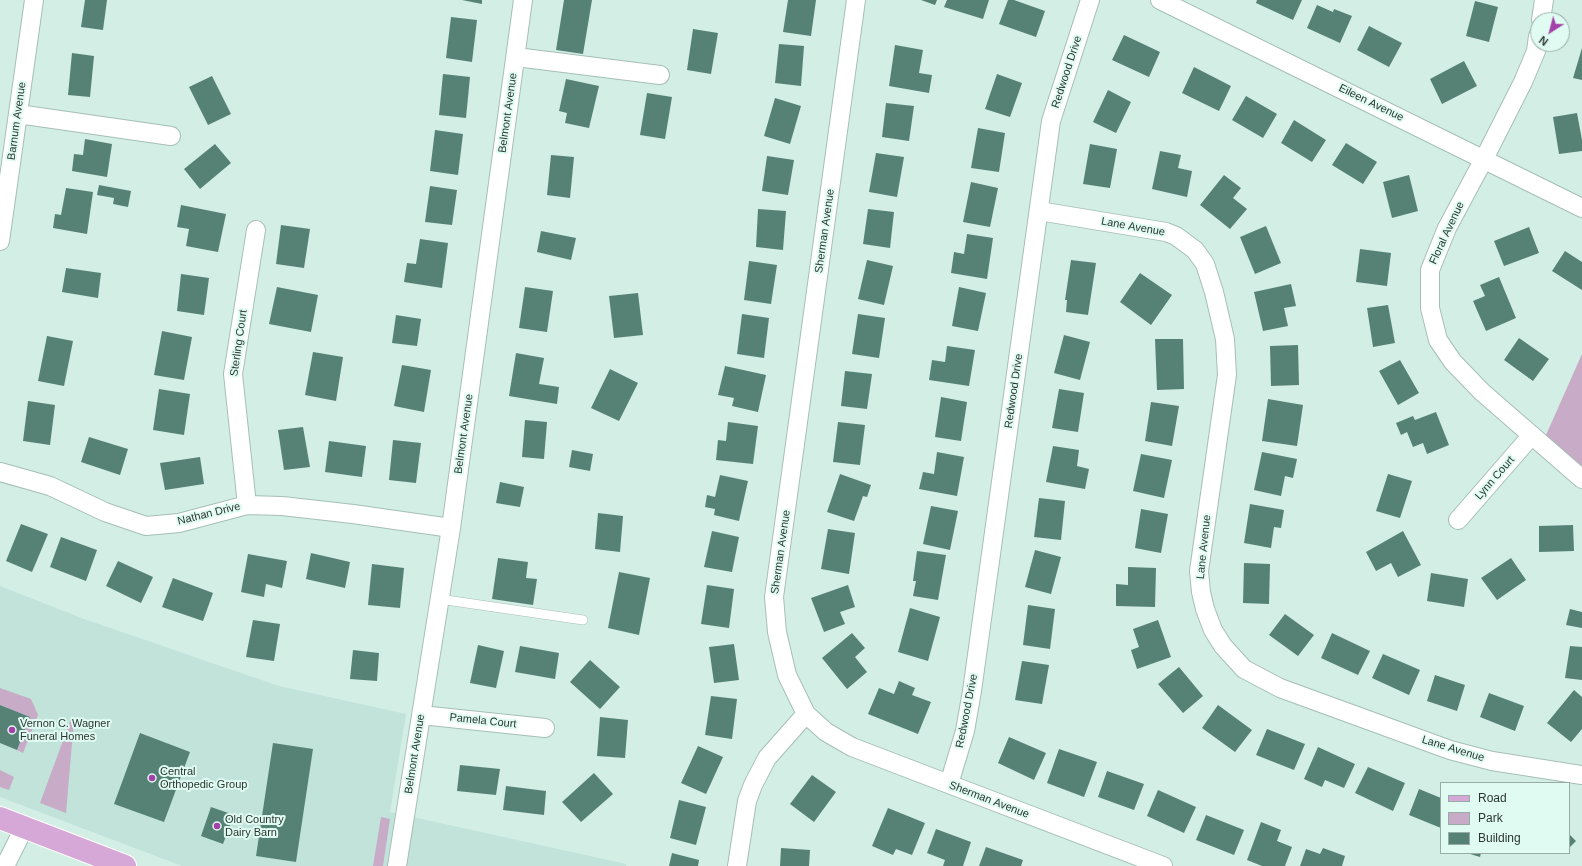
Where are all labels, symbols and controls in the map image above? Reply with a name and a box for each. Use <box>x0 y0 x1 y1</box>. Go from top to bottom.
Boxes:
north arrow <box>1530 12 1570 52</box>
street label: Redwood Drive <box>1049 34 1085 110</box>
text: N <box>1537 34 1550 48</box>
street label: Belmont Avenue <box>496 72 520 154</box>
street label: Barnum Avenue <box>5 81 29 161</box>
street label: Eileen Avenue <box>1336 82 1406 124</box>
street label: Sherman Avenue <box>813 188 837 274</box>
street label: Floral Avenue <box>1427 200 1467 266</box>
street label: Lane Avenue <box>1100 215 1166 239</box>
street label: Sterling Court <box>228 309 250 377</box>
street label: Redwood Drive <box>1002 353 1026 429</box>
street label: Belmont Avenue <box>452 393 476 475</box>
street label: Lynn Court <box>1473 454 1517 502</box>
street label: Nathan Drive <box>176 500 242 528</box>
street label: Sherman Avenue <box>769 509 793 595</box>
street label: Lane Avenue <box>1194 514 1214 580</box>
street label: Redwood Drive <box>953 673 981 749</box>
street label: Pamela Court <box>449 711 517 731</box>
street label: Belmont Avenue <box>402 713 428 795</box>
place label: Vernon C. Wagner Funeral Homes <box>20 717 110 743</box>
marker: Vernon C. Wagner Funeral Homes <box>7 725 17 735</box>
street label: Lane Avenue <box>1420 733 1486 765</box>
place label: Central Orthopedic Group <box>160 765 247 791</box>
marker: Central Orthopedic Group <box>147 773 157 783</box>
street label: Sherman Avenue <box>947 779 1031 821</box>
legend <box>1440 782 1570 854</box>
text: Road <box>1478 791 1507 805</box>
text: Park <box>1478 811 1503 825</box>
place label: Old Country Dairy Barn <box>225 813 284 839</box>
marker: Old Country Dairy Barn <box>212 821 222 831</box>
text: Building <box>1478 831 1521 845</box>

